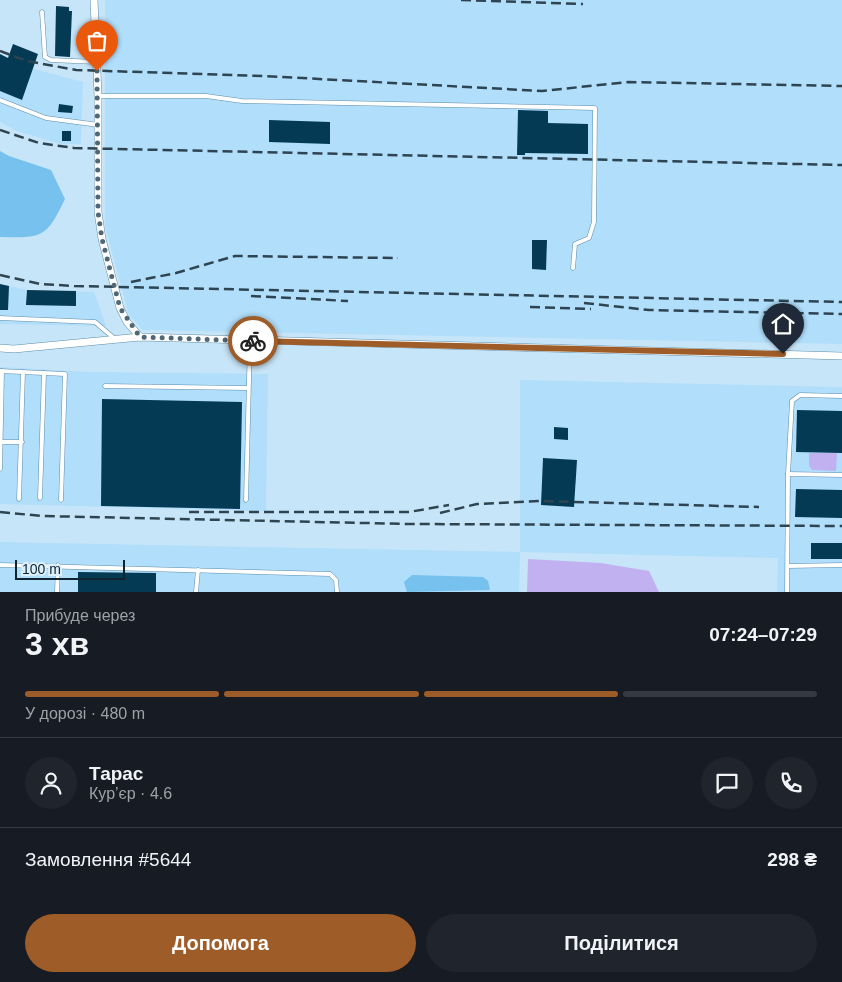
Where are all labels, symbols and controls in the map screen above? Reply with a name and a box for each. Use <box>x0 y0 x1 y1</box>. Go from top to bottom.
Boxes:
pin <box>76 20 118 71</box>
icon: bag <box>83 27 111 55</box>
pin <box>762 303 804 354</box>
icon: home <box>769 310 797 338</box>
courier <box>228 316 278 366</box>
icon: bike <box>239 327 267 355</box>
scale bar <box>15 557 125 580</box>
text: 100 m <box>22 561 61 577</box>
text: Прибуде через <box>25 607 135 624</box>
text: 07:24–07:29 <box>709 624 817 645</box>
text: 3 хв <box>25 626 89 662</box>
text: У дорозі · 480 m <box>25 705 145 722</box>
button: person <box>25 757 77 809</box>
button: chat <box>701 757 753 809</box>
button: phone <box>765 757 817 809</box>
text: Тарас <box>89 763 143 784</box>
text: Кур’єр · 4.6 <box>89 785 172 802</box>
text: Замовлення #5644 <box>25 849 191 870</box>
text: 298 ₴ <box>767 849 817 870</box>
button: Допомога <box>25 914 416 972</box>
button: Поділитися <box>426 914 817 972</box>

